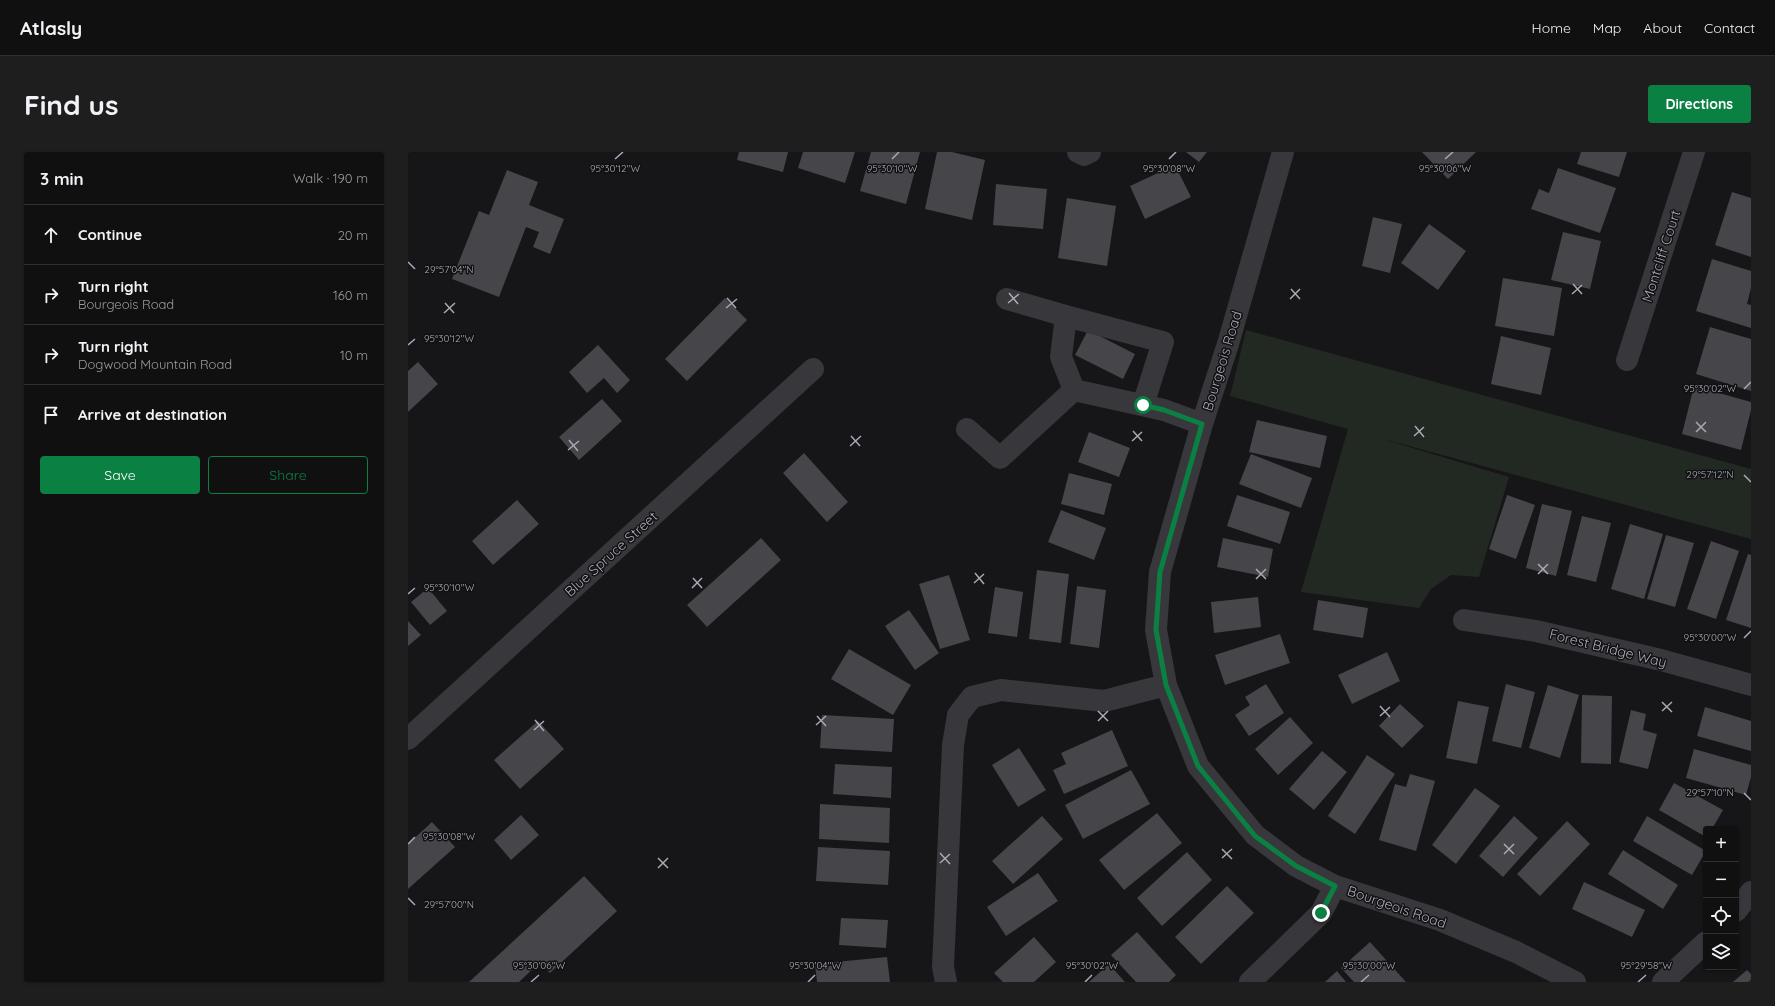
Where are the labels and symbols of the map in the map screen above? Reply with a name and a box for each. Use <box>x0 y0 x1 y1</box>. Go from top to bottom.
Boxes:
text: 95°30'12"W <box>590 162 640 175</box>
text: 95°30'10"W <box>867 162 918 175</box>
text: 95°30'08"W <box>1143 162 1195 175</box>
text: 95°30'06"W <box>1419 162 1471 175</box>
street label: Montcliff Court <box>1638 207 1684 304</box>
text: 29°57'04"N <box>424 263 474 276</box>
street label: Bourgeois Road <box>1198 309 1246 413</box>
text: 95°30'12"W <box>424 332 474 345</box>
text: 95°30'02"W <box>1684 382 1737 395</box>
route start <box>1134 396 1152 414</box>
text: 29°57'12"N <box>1686 468 1734 481</box>
street label: Blue Spruce Street <box>561 507 661 600</box>
text: 95°30'10"W <box>424 581 475 594</box>
street label: Forest Bridge Way <box>1547 625 1669 671</box>
text: 95°30'00"W <box>1684 631 1737 644</box>
text: 29°57'10"N <box>1686 786 1734 799</box>
text: 95°30'08"W <box>423 830 475 843</box>
street label: Bourgeois Road <box>1345 882 1449 932</box>
text: 29°57'00"N <box>424 898 474 911</box>
route end <box>1312 904 1330 922</box>
text: 95°30'06"W <box>513 959 565 972</box>
text: 95°30'04"W <box>789 959 841 972</box>
text: 95°30'02"W <box>1066 959 1119 972</box>
text: 95°30'00"W <box>1343 959 1396 972</box>
text: 95°29'58"W <box>1620 959 1672 972</box>

